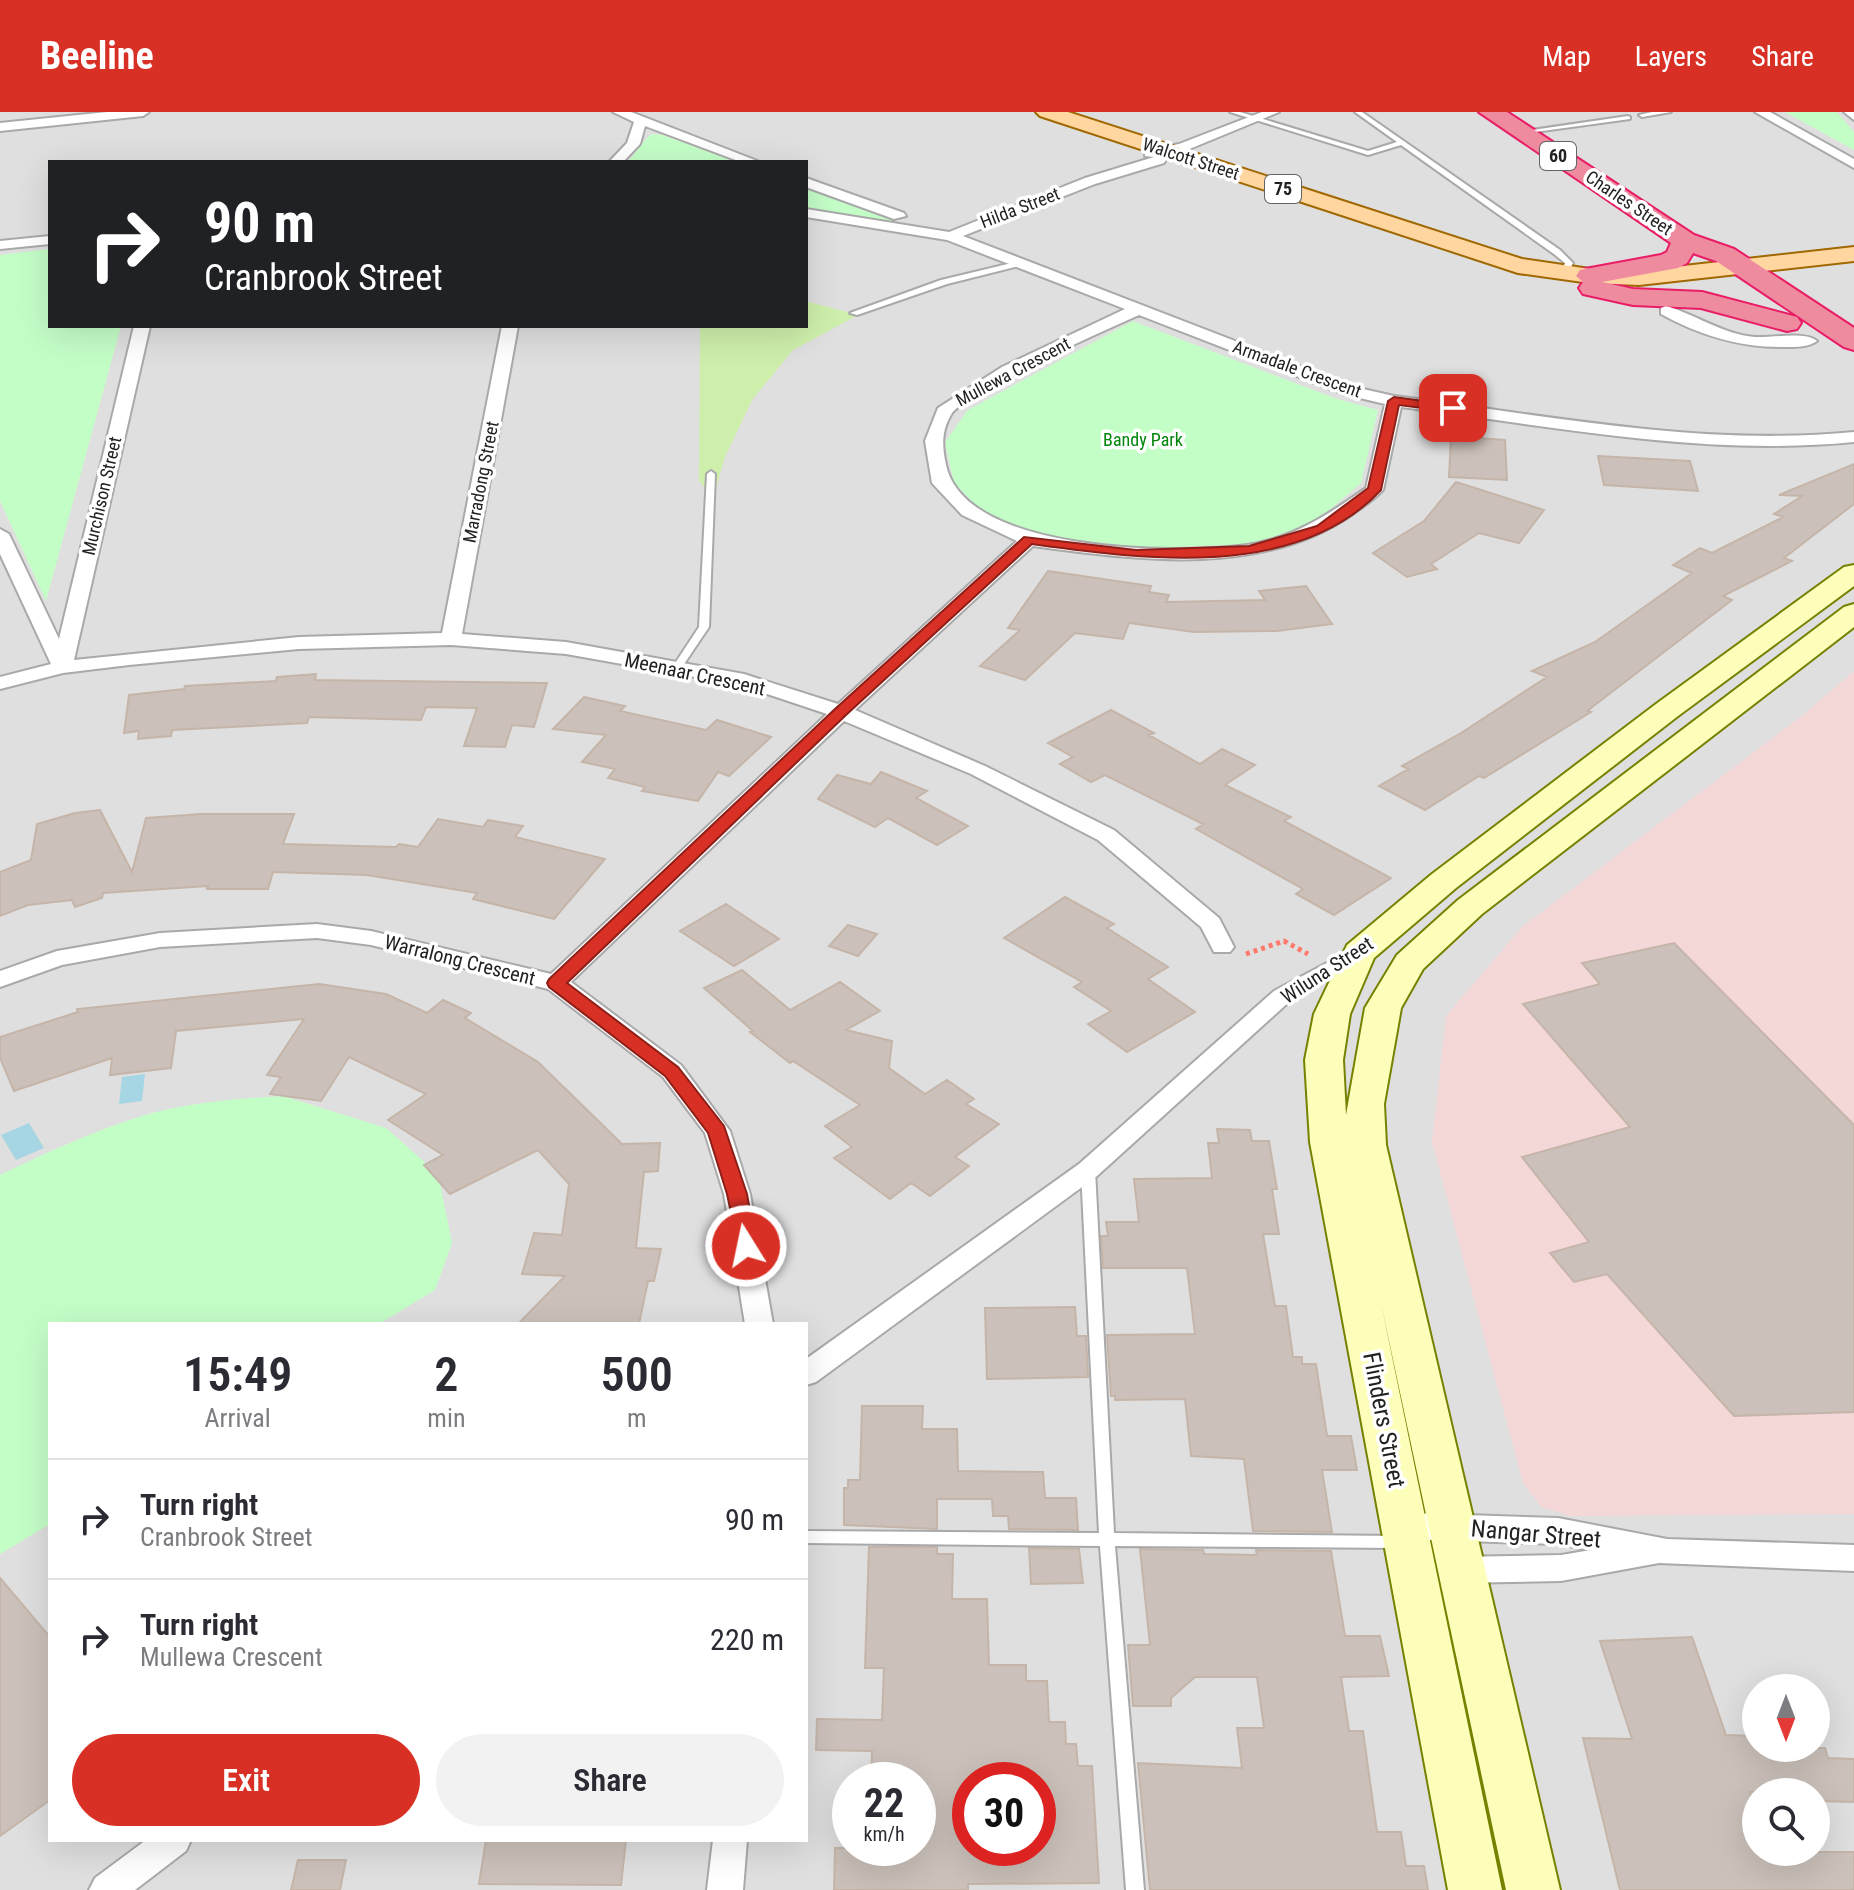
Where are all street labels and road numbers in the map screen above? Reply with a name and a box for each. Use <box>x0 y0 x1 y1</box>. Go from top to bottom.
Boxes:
street label: Walcott Street <box>1140 133 1242 184</box>
road number: 60 <box>1540 142 1576 170</box>
street label: Charles Street <box>1582 166 1677 239</box>
road number: 75 <box>1265 175 1301 203</box>
street label: Hilda Street <box>977 183 1062 232</box>
street label: Mullewa Crescent <box>952 333 1074 411</box>
street label: Armadale Crescent <box>1230 336 1364 402</box>
street label: Marradong Street <box>458 419 503 544</box>
street label: Murchison Street <box>78 435 125 557</box>
street label: Meenaar Crescent <box>622 647 768 701</box>
street label: Warralong Crescent <box>382 930 538 990</box>
street label: Wiluna Street <box>1277 931 1378 1009</box>
street label: Flinders Street <box>1357 1350 1411 1490</box>
street label: Nangar Street <box>1470 1514 1602 1554</box>

